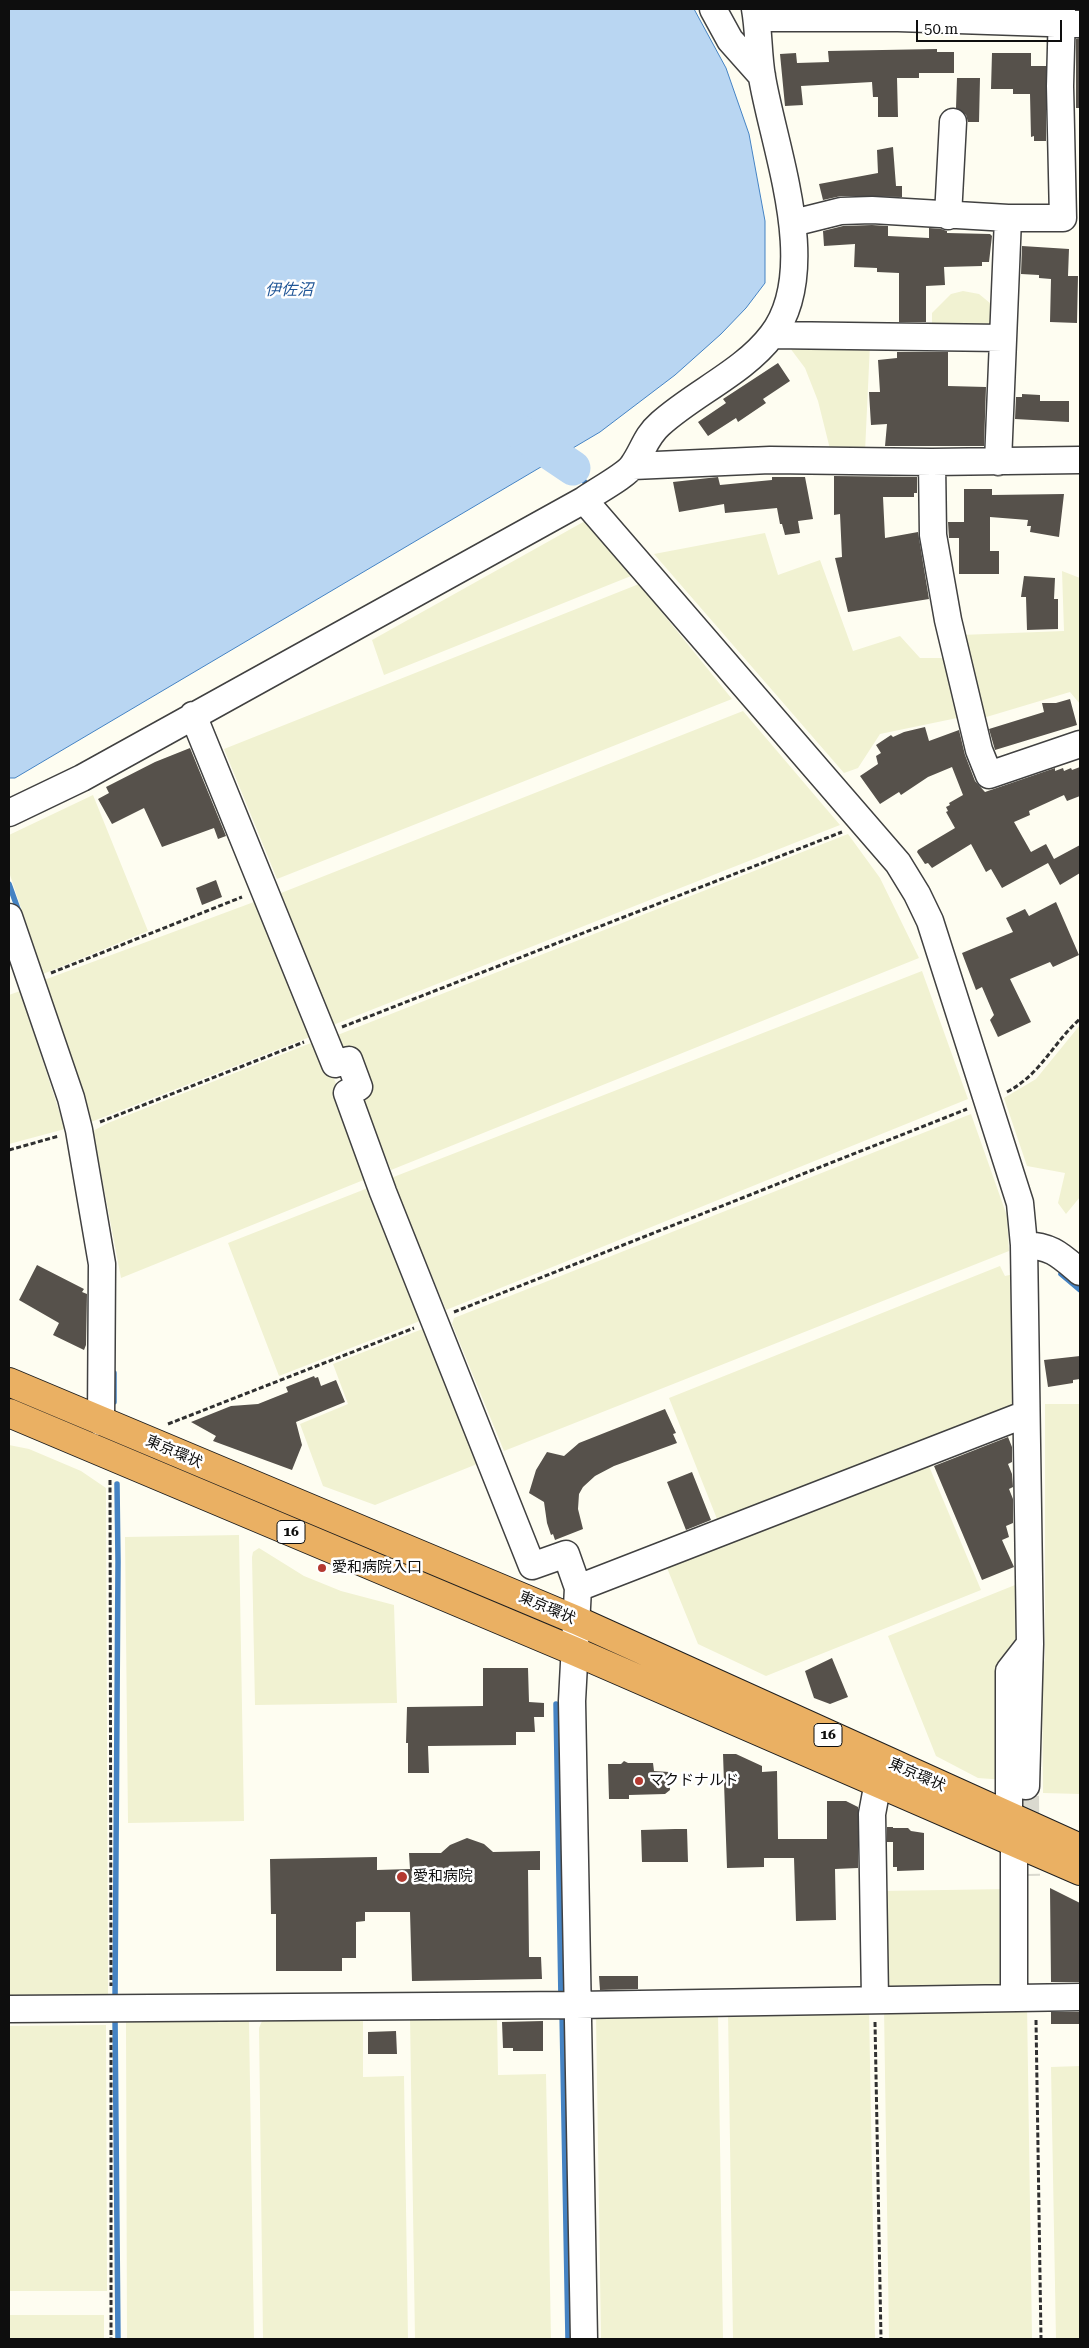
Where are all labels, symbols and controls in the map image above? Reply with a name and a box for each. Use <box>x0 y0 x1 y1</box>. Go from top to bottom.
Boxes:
scale bar <box>919 10 1065 42</box>
text: 50 m <box>924 20 958 38</box>
water label: 伊佐沼 <box>265 280 313 300</box>
street label: 東京環状 <box>143 1432 205 1472</box>
road number: 16 <box>277 1520 305 1544</box>
place label: 愛和病院入口 <box>332 1559 422 1577</box>
marker: 愛和病院入口 <box>316 1562 328 1574</box>
street label: 東京環状 <box>516 1588 578 1628</box>
road number: 16 <box>814 1724 842 1746</box>
street label: 東京環状 <box>886 1755 948 1795</box>
place label: マクドナルド <box>649 1772 739 1790</box>
marker: マクドナルド <box>633 1775 645 1787</box>
place label: 愛和病院 <box>413 1868 473 1886</box>
marker: 愛和病院 <box>395 1870 409 1884</box>

